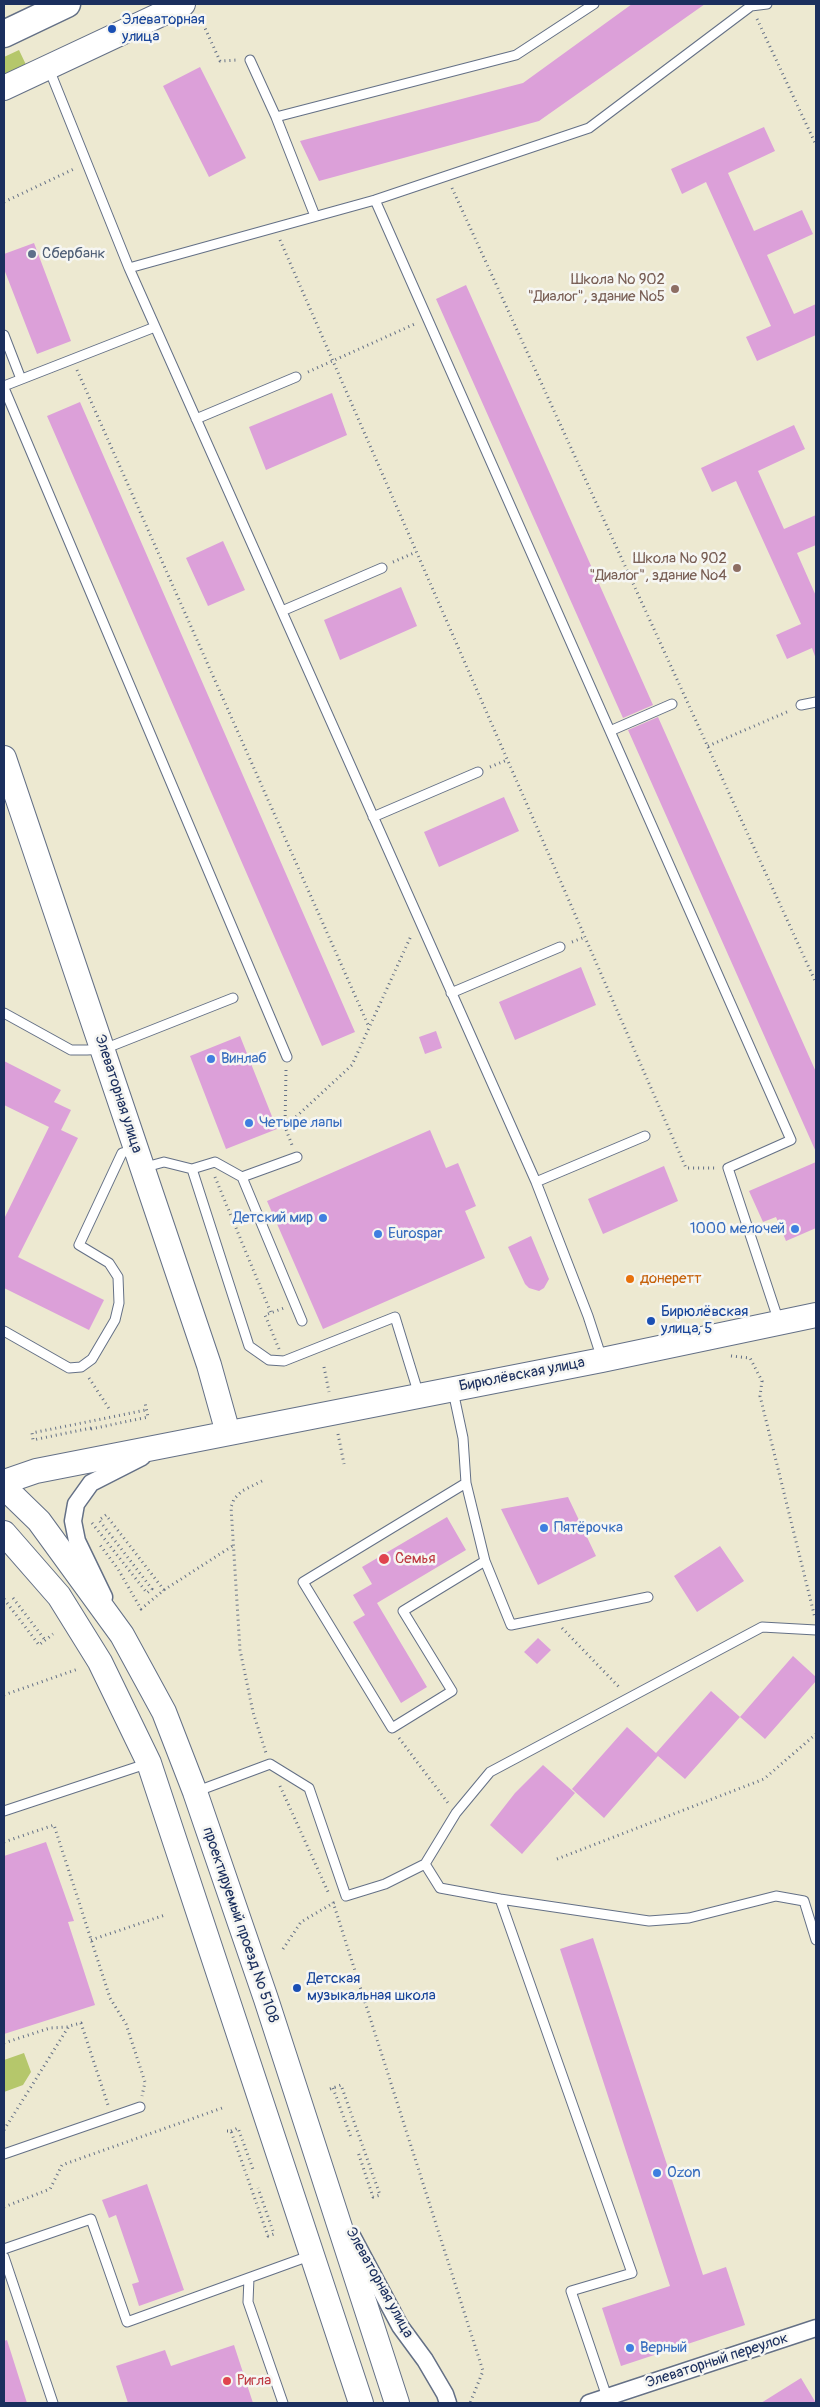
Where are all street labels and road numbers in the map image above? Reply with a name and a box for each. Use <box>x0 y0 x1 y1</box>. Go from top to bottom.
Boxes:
street label: Элеваторная улица <box>90 1033 146 1155</box>
street label: Бирюлёвская улица <box>458 1354 586 1396</box>
street label: проектируемый проезд № 5108 <box>198 1825 282 2025</box>
street label: Элеваторная улица <box>341 2225 417 2341</box>
street label: Элеваторный переулок <box>644 2330 790 2392</box>

